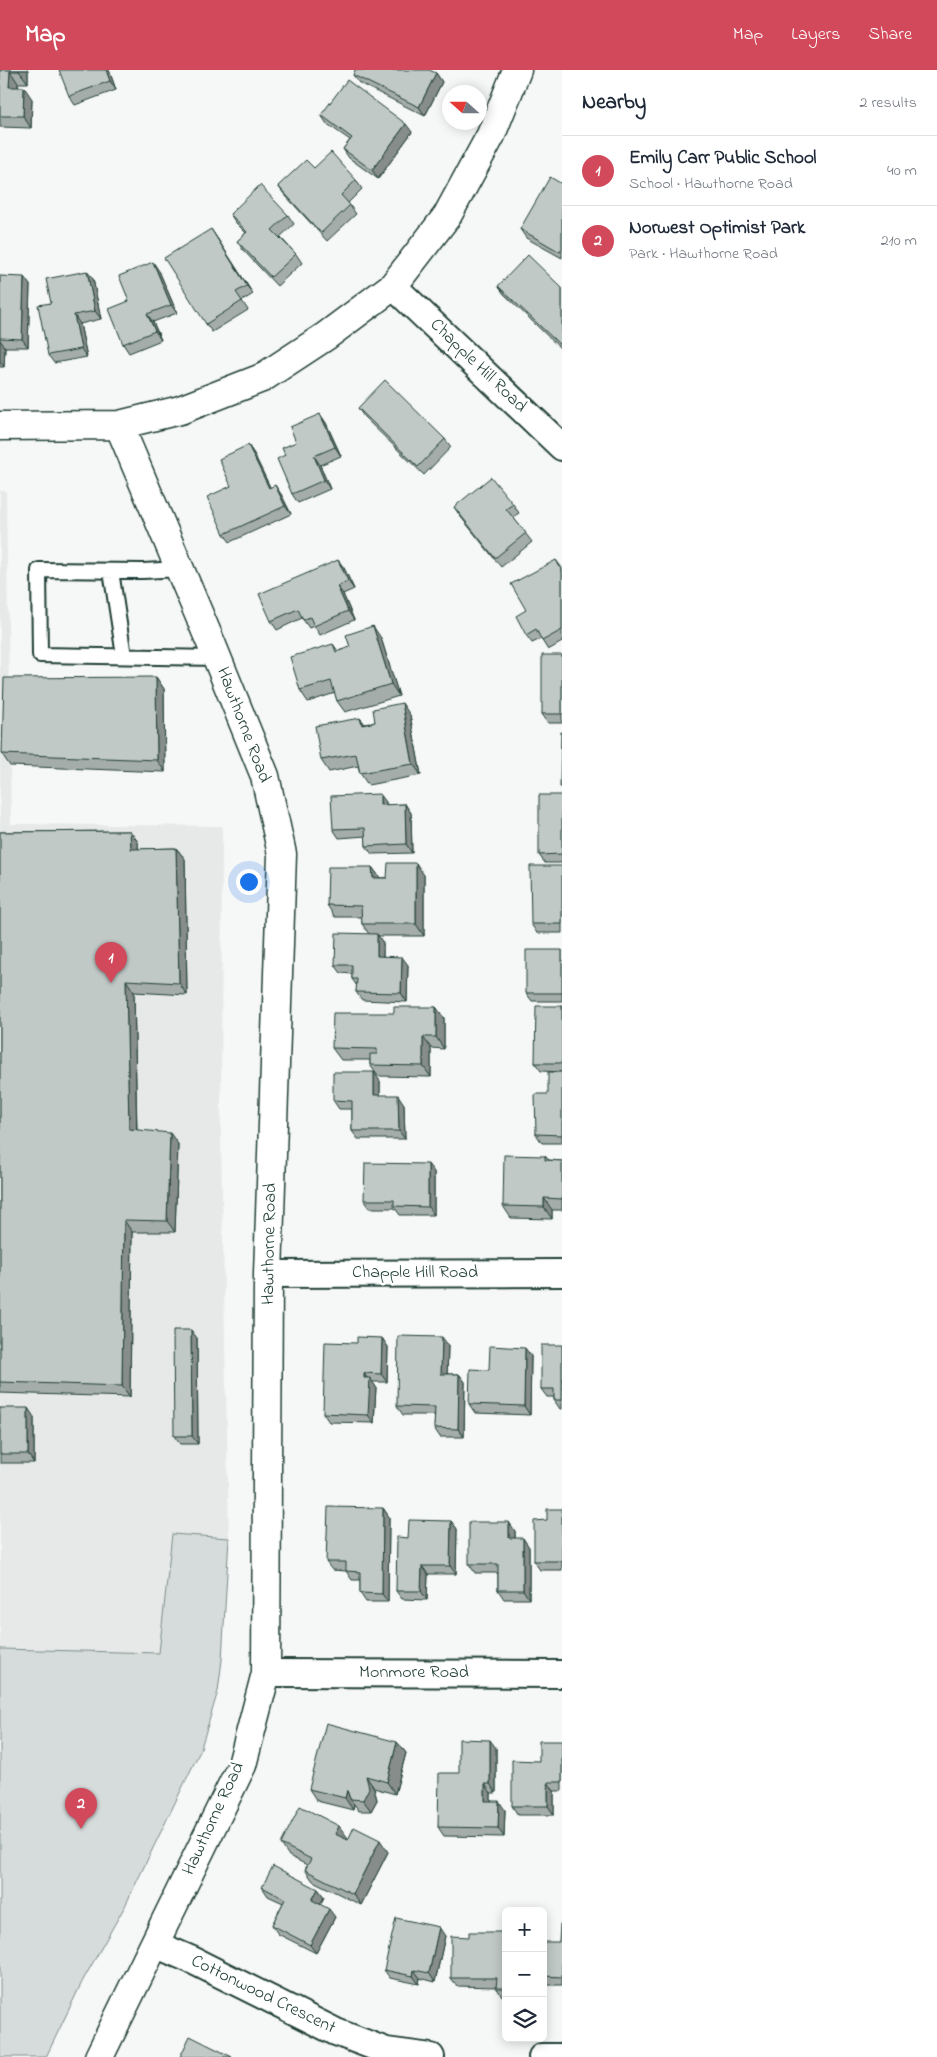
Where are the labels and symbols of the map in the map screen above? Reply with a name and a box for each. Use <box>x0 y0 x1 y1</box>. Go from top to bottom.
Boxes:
north arrow <box>442 85 487 130</box>
street label: Chapple Hill Road <box>424 313 532 419</box>
street label: Hawthorne Road <box>209 663 277 787</box>
your location <box>236 869 262 895</box>
pin: 1 <box>95 942 127 983</box>
street label: Hawthorne Road <box>256 1183 284 1305</box>
street label: Chapple Hill Road <box>352 1260 478 1286</box>
street label: Monmore Road <box>359 1660 469 1686</box>
street label: Hawthorne Road <box>176 1758 252 1880</box>
pin: 2 <box>65 1788 97 1829</box>
street label: Cottonwood Crescent <box>186 1949 340 2041</box>

